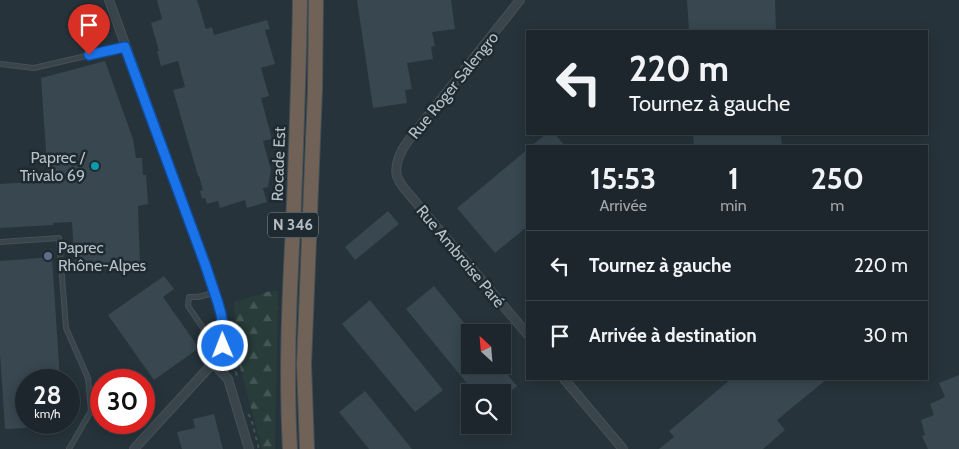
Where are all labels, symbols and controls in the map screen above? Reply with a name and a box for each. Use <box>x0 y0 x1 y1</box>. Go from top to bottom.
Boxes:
pin <box>68 4 110 55</box>
icon: arrive <box>75 11 103 39</box>
street label: Rue Roger Salengro <box>404 28 502 143</box>
text: 220 m <box>629 47 729 90</box>
icon: left <box>546 50 611 115</box>
text: Tournez à gauche <box>629 90 790 117</box>
street label: Rocade Est <box>268 126 289 202</box>
place label: Paprec / Trivalo 69 <box>20 148 86 185</box>
marker: Paprec / Trivalo 69 <box>89 160 101 172</box>
text: 15:53 <box>590 160 656 197</box>
text: 1 <box>728 160 739 197</box>
text: 250 <box>811 160 864 197</box>
text: Arrivée <box>599 196 647 215</box>
text: min <box>720 196 747 215</box>
text: m <box>830 196 844 215</box>
street label: Rue Ambroise Paré <box>412 201 509 311</box>
road number: N 346 <box>268 212 318 238</box>
place label: Paprec Rhône-Alpes <box>58 238 147 275</box>
marker: Paprec Rhône-Alpes <box>42 250 54 262</box>
icon: left <box>546 252 574 280</box>
text: Tournez à gauche <box>589 254 731 277</box>
text: 220 m <box>854 254 908 277</box>
position arrow <box>196 319 248 371</box>
icon: arrive <box>546 322 574 350</box>
north arrow <box>461 324 511 374</box>
map controls <box>461 324 511 434</box>
text: Arrivée à destination <box>589 324 757 347</box>
text: 30 m <box>864 324 908 347</box>
speed limit sign: 30 <box>90 369 155 434</box>
text: 28 <box>33 380 62 410</box>
button: search <box>461 384 511 434</box>
text: km/h <box>34 406 61 421</box>

